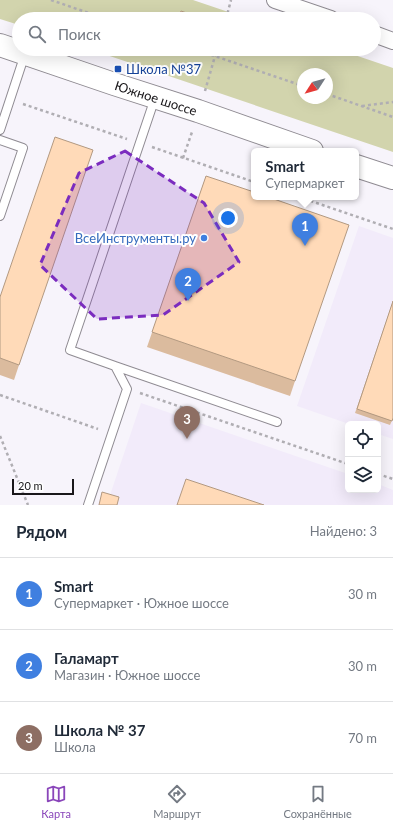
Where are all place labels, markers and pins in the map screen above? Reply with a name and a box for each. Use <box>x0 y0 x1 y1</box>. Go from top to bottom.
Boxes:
place label: Школа №37 <box>126 61 202 77</box>
marker: Школа №37 <box>113 64 123 74</box>
pin: 1 <box>292 213 318 246</box>
place label: ВсеИнструменты.ру <box>75 230 196 246</box>
marker: ВсеИнструменты.ру <box>199 233 209 243</box>
pin: 2 <box>175 268 201 301</box>
pin: 3 <box>174 406 200 439</box>

